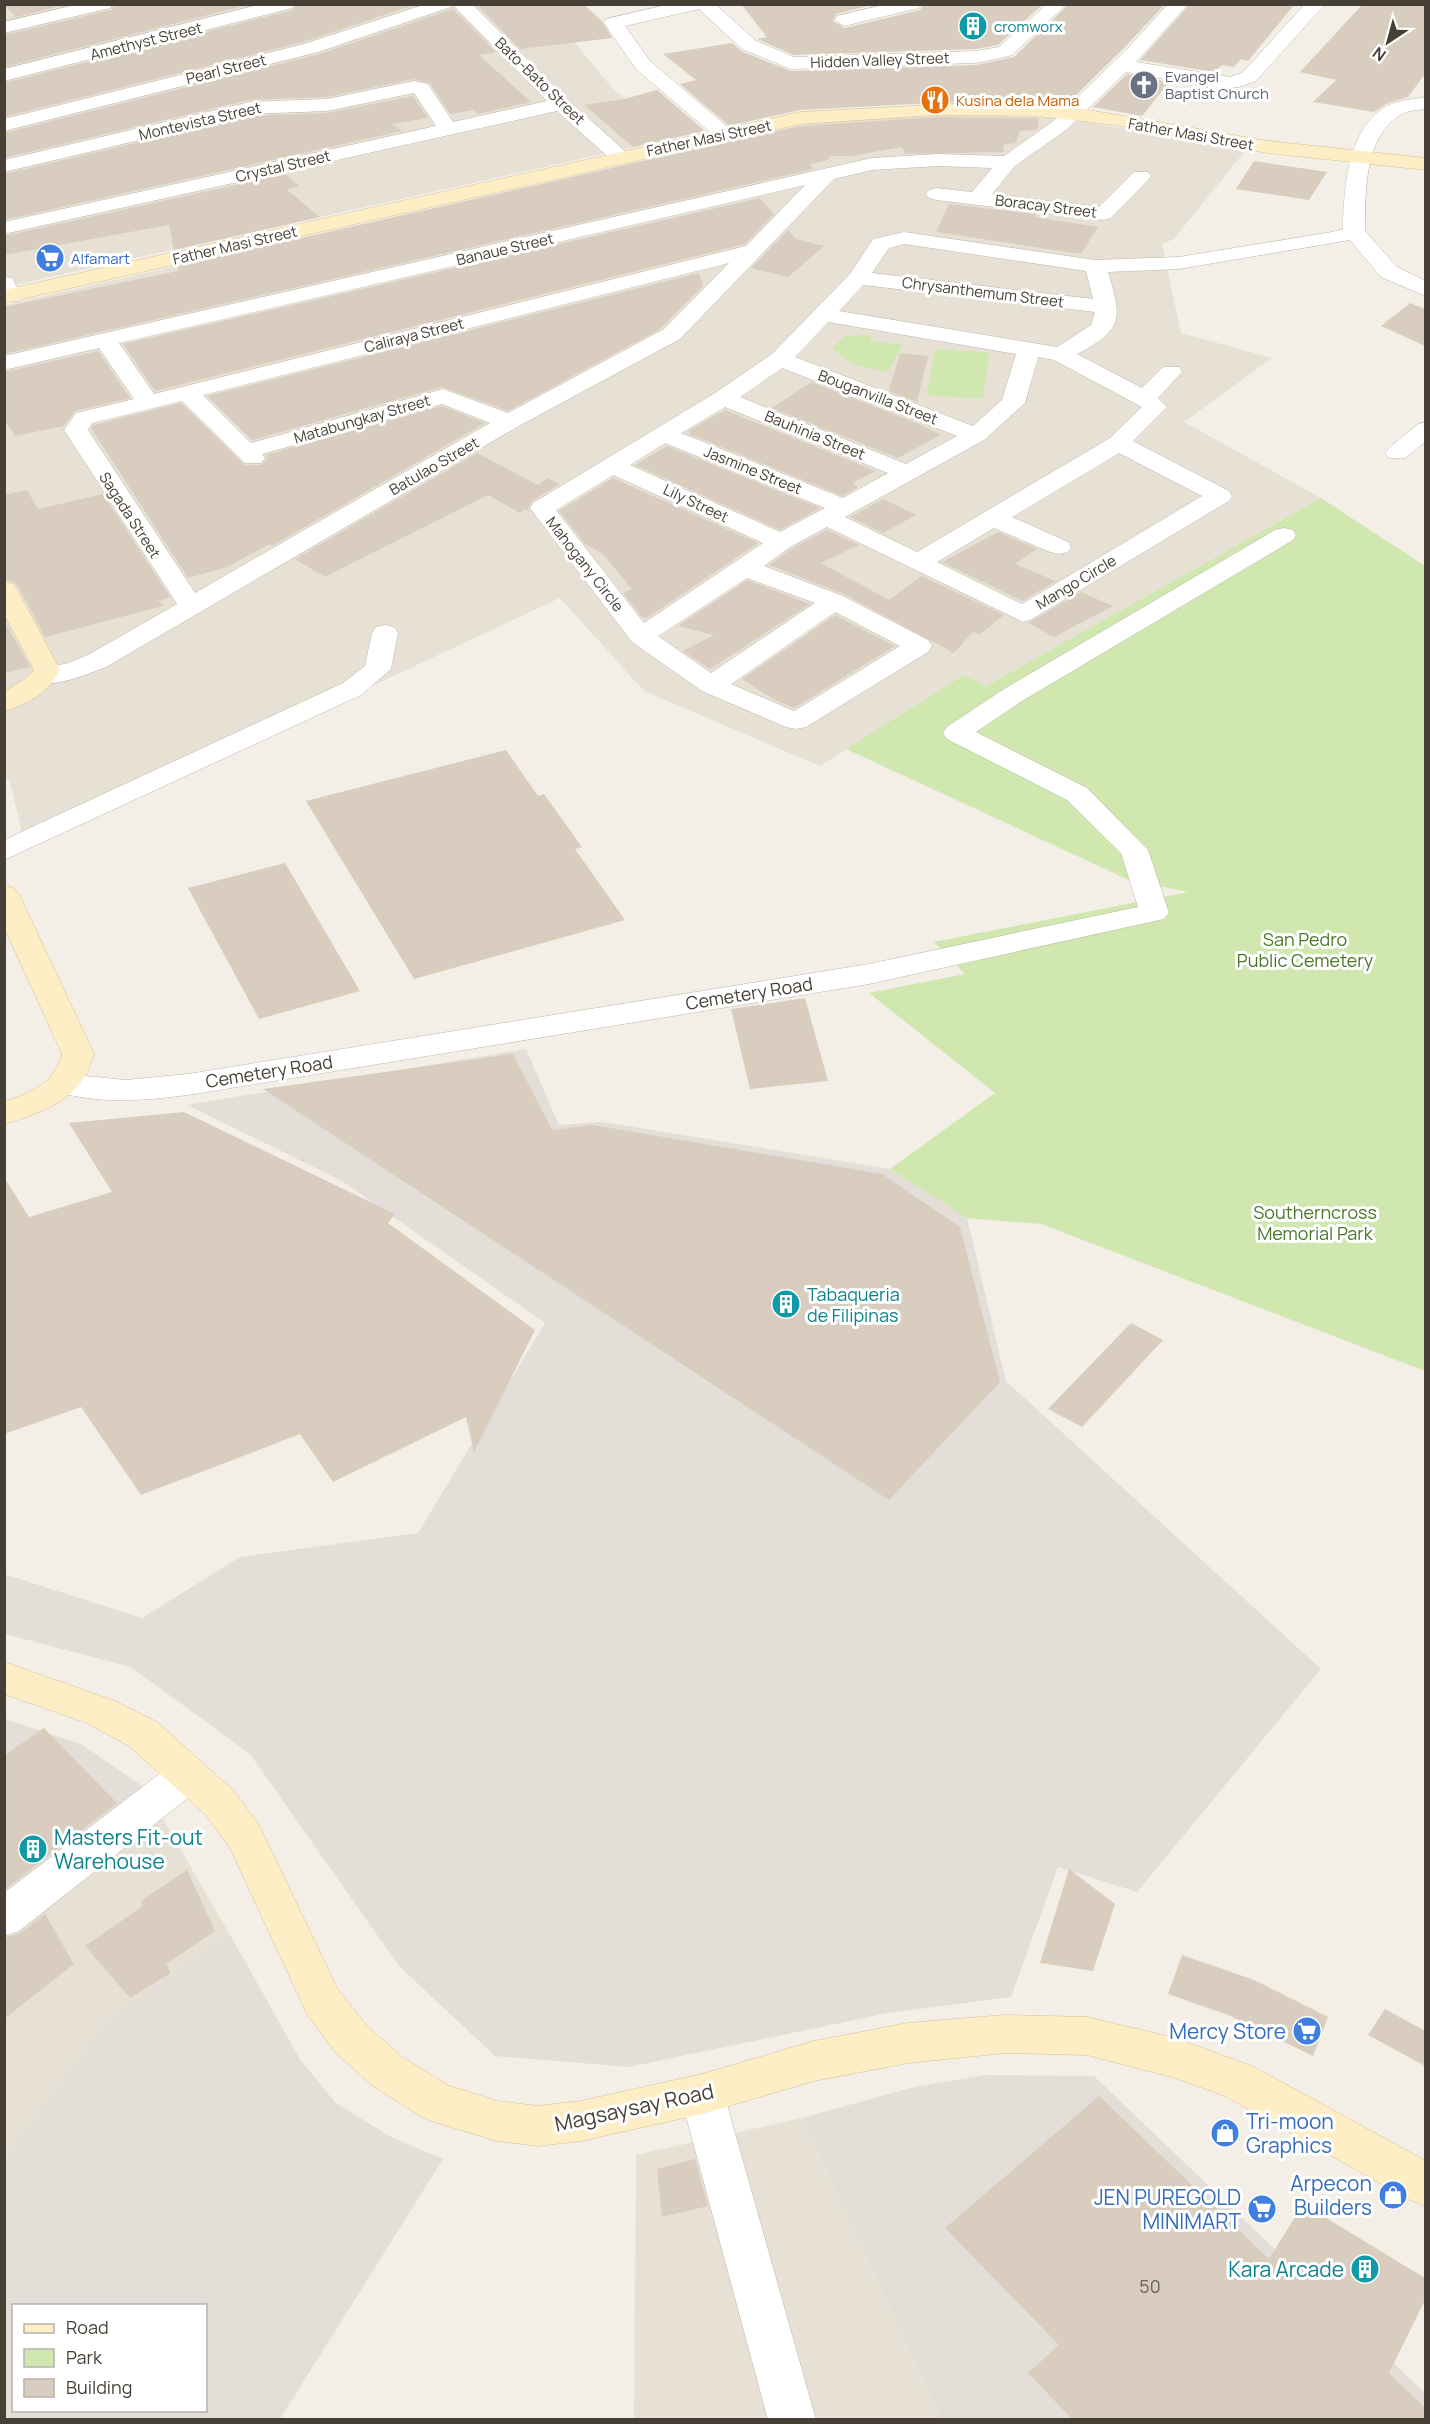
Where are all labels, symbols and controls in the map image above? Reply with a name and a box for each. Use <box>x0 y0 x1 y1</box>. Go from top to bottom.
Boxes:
building icon: cromworx <box>957 10 989 42</box>
north arrow <box>1358 12 1418 72</box>
place label: cromworx <box>994 16 1063 37</box>
street label: Amethyst Street <box>88 17 204 65</box>
street label: Bato-Bato Street <box>490 33 590 129</box>
text: N <box>1368 42 1390 66</box>
street label: Hidden Valley Street <box>810 47 950 73</box>
street label: Pearl Street <box>184 49 268 89</box>
place label: Evangel Baptist Church <box>1165 66 1269 104</box>
church icon: Evangel Baptist Church <box>1128 69 1160 101</box>
restaurant icon: Kusina dela Mama <box>919 84 951 116</box>
place label: Kusina dela Mama <box>956 90 1079 111</box>
street label: Montevista Street <box>137 97 263 145</box>
street label: Father Masi Street <box>1127 113 1255 155</box>
street label: Father Masi Street <box>645 115 773 161</box>
street label: Crystal Street <box>234 145 332 187</box>
street label: Boracay Street <box>994 189 1098 223</box>
street label: Father Masi Street <box>171 220 299 270</box>
street label: Banaue Street <box>454 228 556 270</box>
supermarket icon: Alfamart <box>34 242 66 274</box>
place label: Alfamart <box>71 248 130 269</box>
street label: Chrysanthemum Street <box>901 272 1065 312</box>
street label: Caliraya Street <box>362 312 466 358</box>
street label: Bouganvilla Street <box>815 365 941 429</box>
street label: Matabungkay Street <box>291 389 433 449</box>
street label: Bauhinia Street <box>762 405 868 465</box>
street label: Batulao Street <box>385 432 483 500</box>
street label: Jasmine Street <box>701 441 805 499</box>
street label: Sagada Street <box>94 468 166 562</box>
street label: Lily Street <box>660 479 732 527</box>
street label: Mahogany Circle <box>541 512 629 616</box>
street label: Mango Circle <box>1032 550 1120 614</box>
park label: San Pedro Public Cemetery <box>1237 927 1374 972</box>
street label: Cemetery Road <box>684 971 814 1015</box>
street label: Cemetery Road <box>204 1049 334 1093</box>
park label: Southerncross Memorial Park <box>1253 1200 1377 1245</box>
place label: Tabaqueria de Filipinas <box>807 1282 900 1327</box>
building icon: Tabaqueria de Filipinas <box>770 1288 802 1320</box>
place label: Masters Fit-out Warehouse <box>54 1823 203 1875</box>
building icon: Masters Fit-out Warehouse <box>17 1833 49 1865</box>
supermarket icon: Mercy Store <box>1291 2015 1323 2047</box>
place label: Mercy Store <box>1169 2017 1286 2045</box>
street label: Magsaysay Road <box>552 2076 716 2138</box>
place label: Tri-moon Graphics <box>1246 2107 1334 2159</box>
shop icon: Tri-moon Graphics <box>1209 2117 1241 2149</box>
place label: Arpecon Builders <box>1290 2169 1372 2221</box>
shop icon: Arpecon Builders <box>1377 2179 1409 2211</box>
place label: JEN PUREGOLD MINIMART <box>1094 2183 1241 2235</box>
supermarket icon: JEN PUREGOLD MINIMART <box>1246 2193 1278 2225</box>
building icon: Kara Arcade <box>1349 2253 1381 2285</box>
place label: Kara Arcade <box>1228 2255 1344 2283</box>
house number: 50 <box>1139 2274 1161 2298</box>
legend <box>12 2304 207 2412</box>
text: Road <box>66 2315 109 2339</box>
text: Park <box>66 2345 103 2369</box>
text: Building <box>66 2375 132 2399</box>

